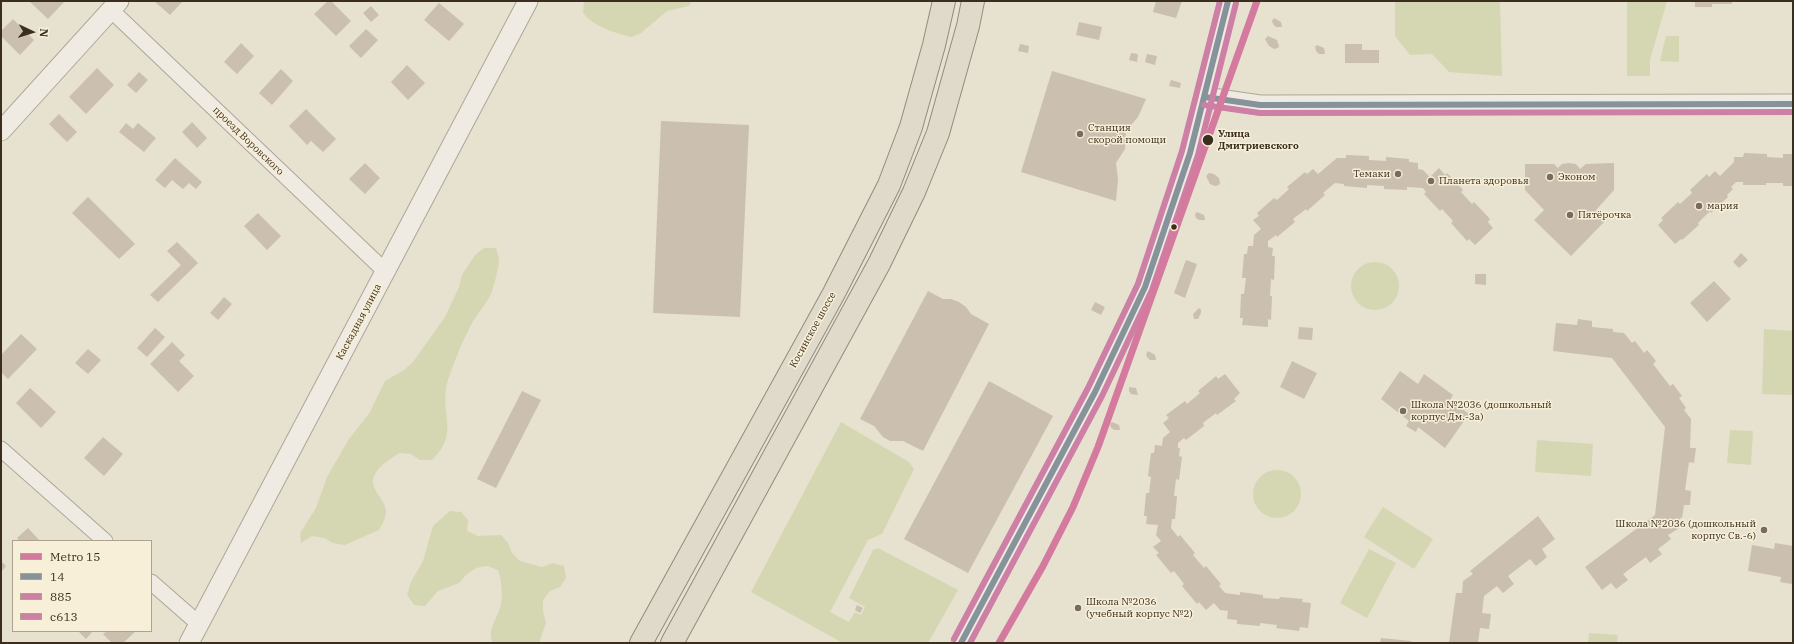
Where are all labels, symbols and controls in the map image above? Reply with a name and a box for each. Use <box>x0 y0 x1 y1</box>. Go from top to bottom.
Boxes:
north arrow <box>12 12 52 52</box>
text: N <box>37 28 51 38</box>
street label: проезд Воровского <box>210 104 286 178</box>
place label: Станция скорой помощи <box>1088 122 1166 146</box>
place label: Улица Дмитриевского <box>1218 128 1299 152</box>
marker: Станция скорой помощи <box>1075 129 1085 139</box>
marker: Улица Дмитриевского <box>1201 133 1215 147</box>
place label: Темаки <box>1353 168 1390 180</box>
marker: Темаки <box>1393 169 1403 179</box>
place label: Эконом <box>1558 171 1596 183</box>
marker: Эконом <box>1545 172 1555 182</box>
place label: Планета здоровья <box>1439 175 1529 187</box>
marker: Планета здоровья <box>1426 176 1436 186</box>
place label: мария <box>1707 200 1739 212</box>
marker: мария <box>1694 201 1704 211</box>
place label: Пятёрочка <box>1578 209 1631 221</box>
marker: Пятёрочка <box>1565 210 1575 220</box>
unlabelled marker <box>1169 222 1179 232</box>
street label: Каскадная улица <box>334 282 384 362</box>
street label: Косинское шоссе <box>787 290 839 370</box>
place label: Школа №2036 (дошкольный корпус Дм.-3а) <box>1411 399 1552 422</box>
marker: Школа №2036 (дошкольный корпус Дм.-3а) <box>1398 406 1408 416</box>
place label: Школа №2036 (дошкольный корпус Св.-6) <box>1615 518 1756 542</box>
marker: Школа №2036 (дошкольный корпус Св.-6) <box>1759 525 1769 535</box>
legend <box>12 540 152 632</box>
text: Metro 15 <box>50 549 100 564</box>
text: 14 <box>50 569 64 584</box>
text: 885 <box>50 589 72 604</box>
place label: Школа №2036 (учебный корпус №2) <box>1086 596 1193 620</box>
marker: Школа №2036 (учебный корпус №2) <box>1073 603 1083 613</box>
text: с613 <box>50 609 78 624</box>

